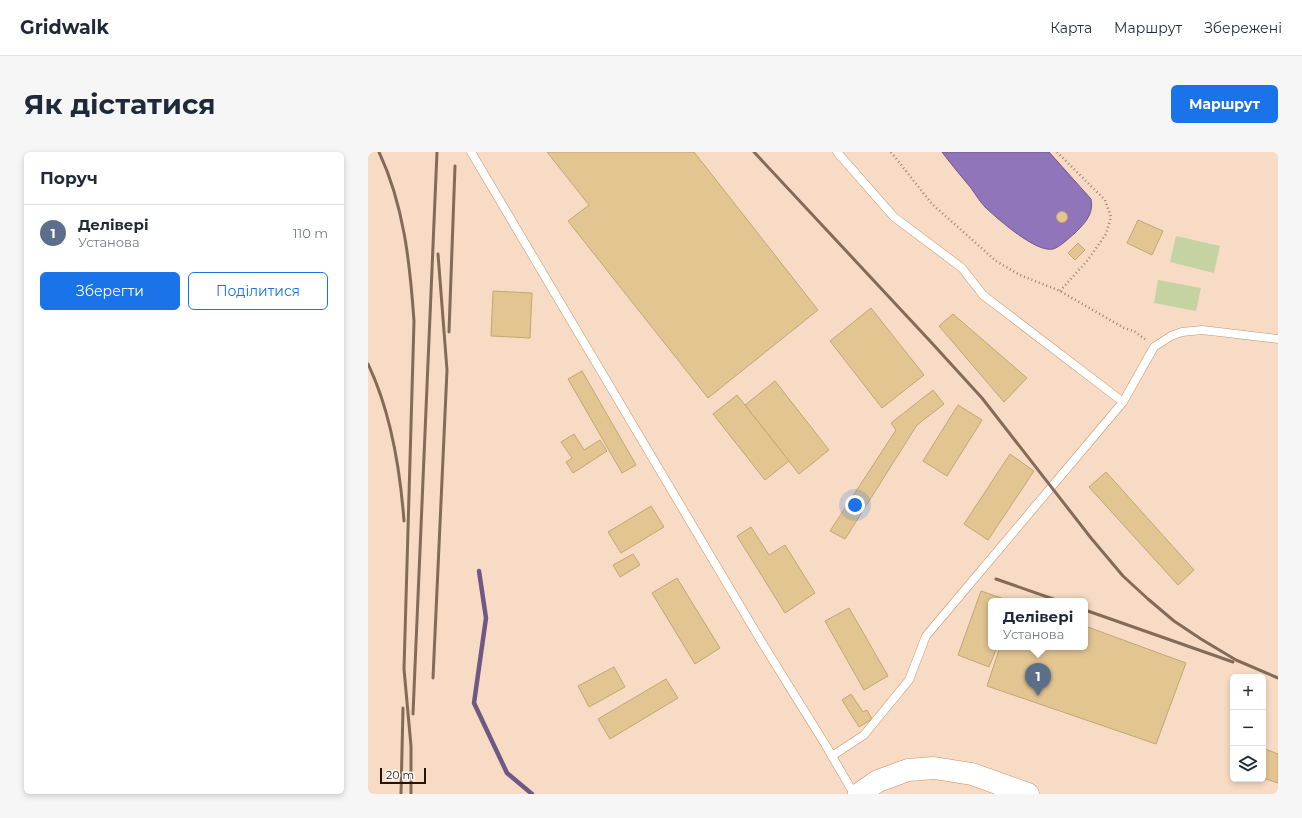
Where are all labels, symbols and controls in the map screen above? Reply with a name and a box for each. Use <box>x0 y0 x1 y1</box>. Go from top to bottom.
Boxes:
text: Gridwalk <box>20 16 109 39</box>
text: Карта <box>1050 19 1092 37</box>
text: Маршрут <box>1114 19 1182 37</box>
text: Збережені <box>1204 19 1282 37</box>
button: Маршрут <box>1171 85 1278 123</box>
text: Як дістатися <box>24 87 216 121</box>
text: Поруч <box>40 168 98 188</box>
text: Делівері <box>78 215 148 234</box>
text: 1 <box>50 225 56 241</box>
text: 110 m <box>293 225 328 241</box>
text: Установа <box>78 234 140 250</box>
button: Зберегти <box>40 272 180 310</box>
button: Поділитися <box>188 272 328 310</box>
your location <box>845 495 865 515</box>
popup <box>988 598 1088 650</box>
text: Делівері <box>1003 607 1073 626</box>
text: Установа <box>1003 626 1064 642</box>
pin: 1 <box>1025 663 1051 696</box>
map controls <box>1230 674 1266 782</box>
button: + <box>1230 674 1266 710</box>
button: − <box>1230 710 1266 746</box>
button: layers <box>1230 746 1266 782</box>
scale bar <box>380 766 426 785</box>
text: 20 m <box>386 768 414 782</box>

